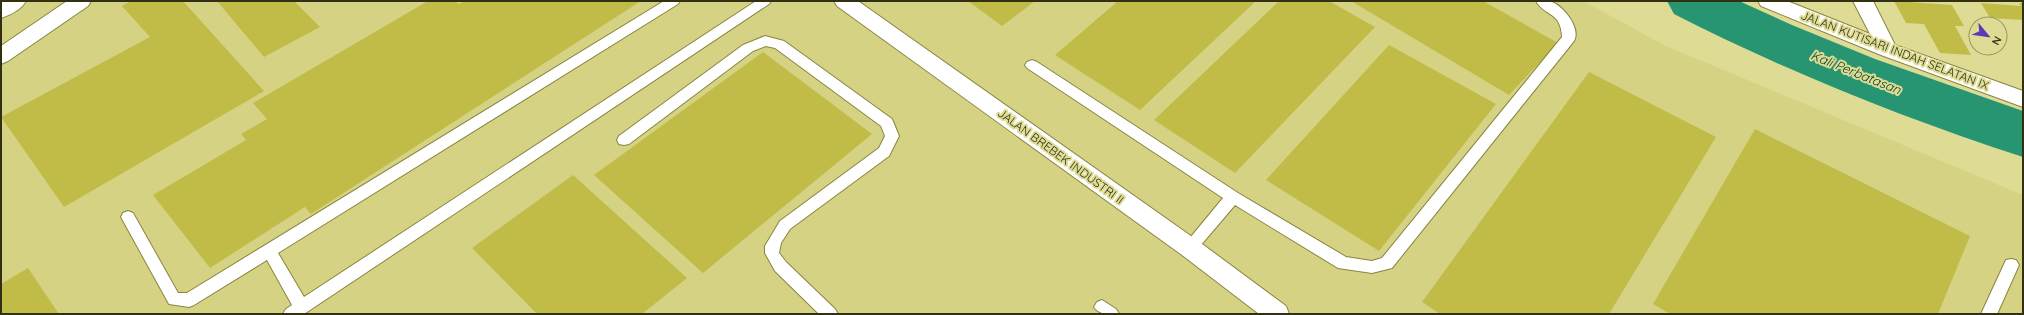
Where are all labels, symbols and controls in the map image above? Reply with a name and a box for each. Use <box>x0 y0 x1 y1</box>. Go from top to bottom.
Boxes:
street label: JALAN KUTISARI INDAH SELATAN IX <box>1799 7 1991 93</box>
north arrow <box>1968 16 2008 56</box>
text: N <box>1989 34 2005 48</box>
water label: Kali Perbatasan <box>1809 47 1904 98</box>
street label: JALAN BREBEK INDUSTRI II <box>995 105 1127 207</box>

